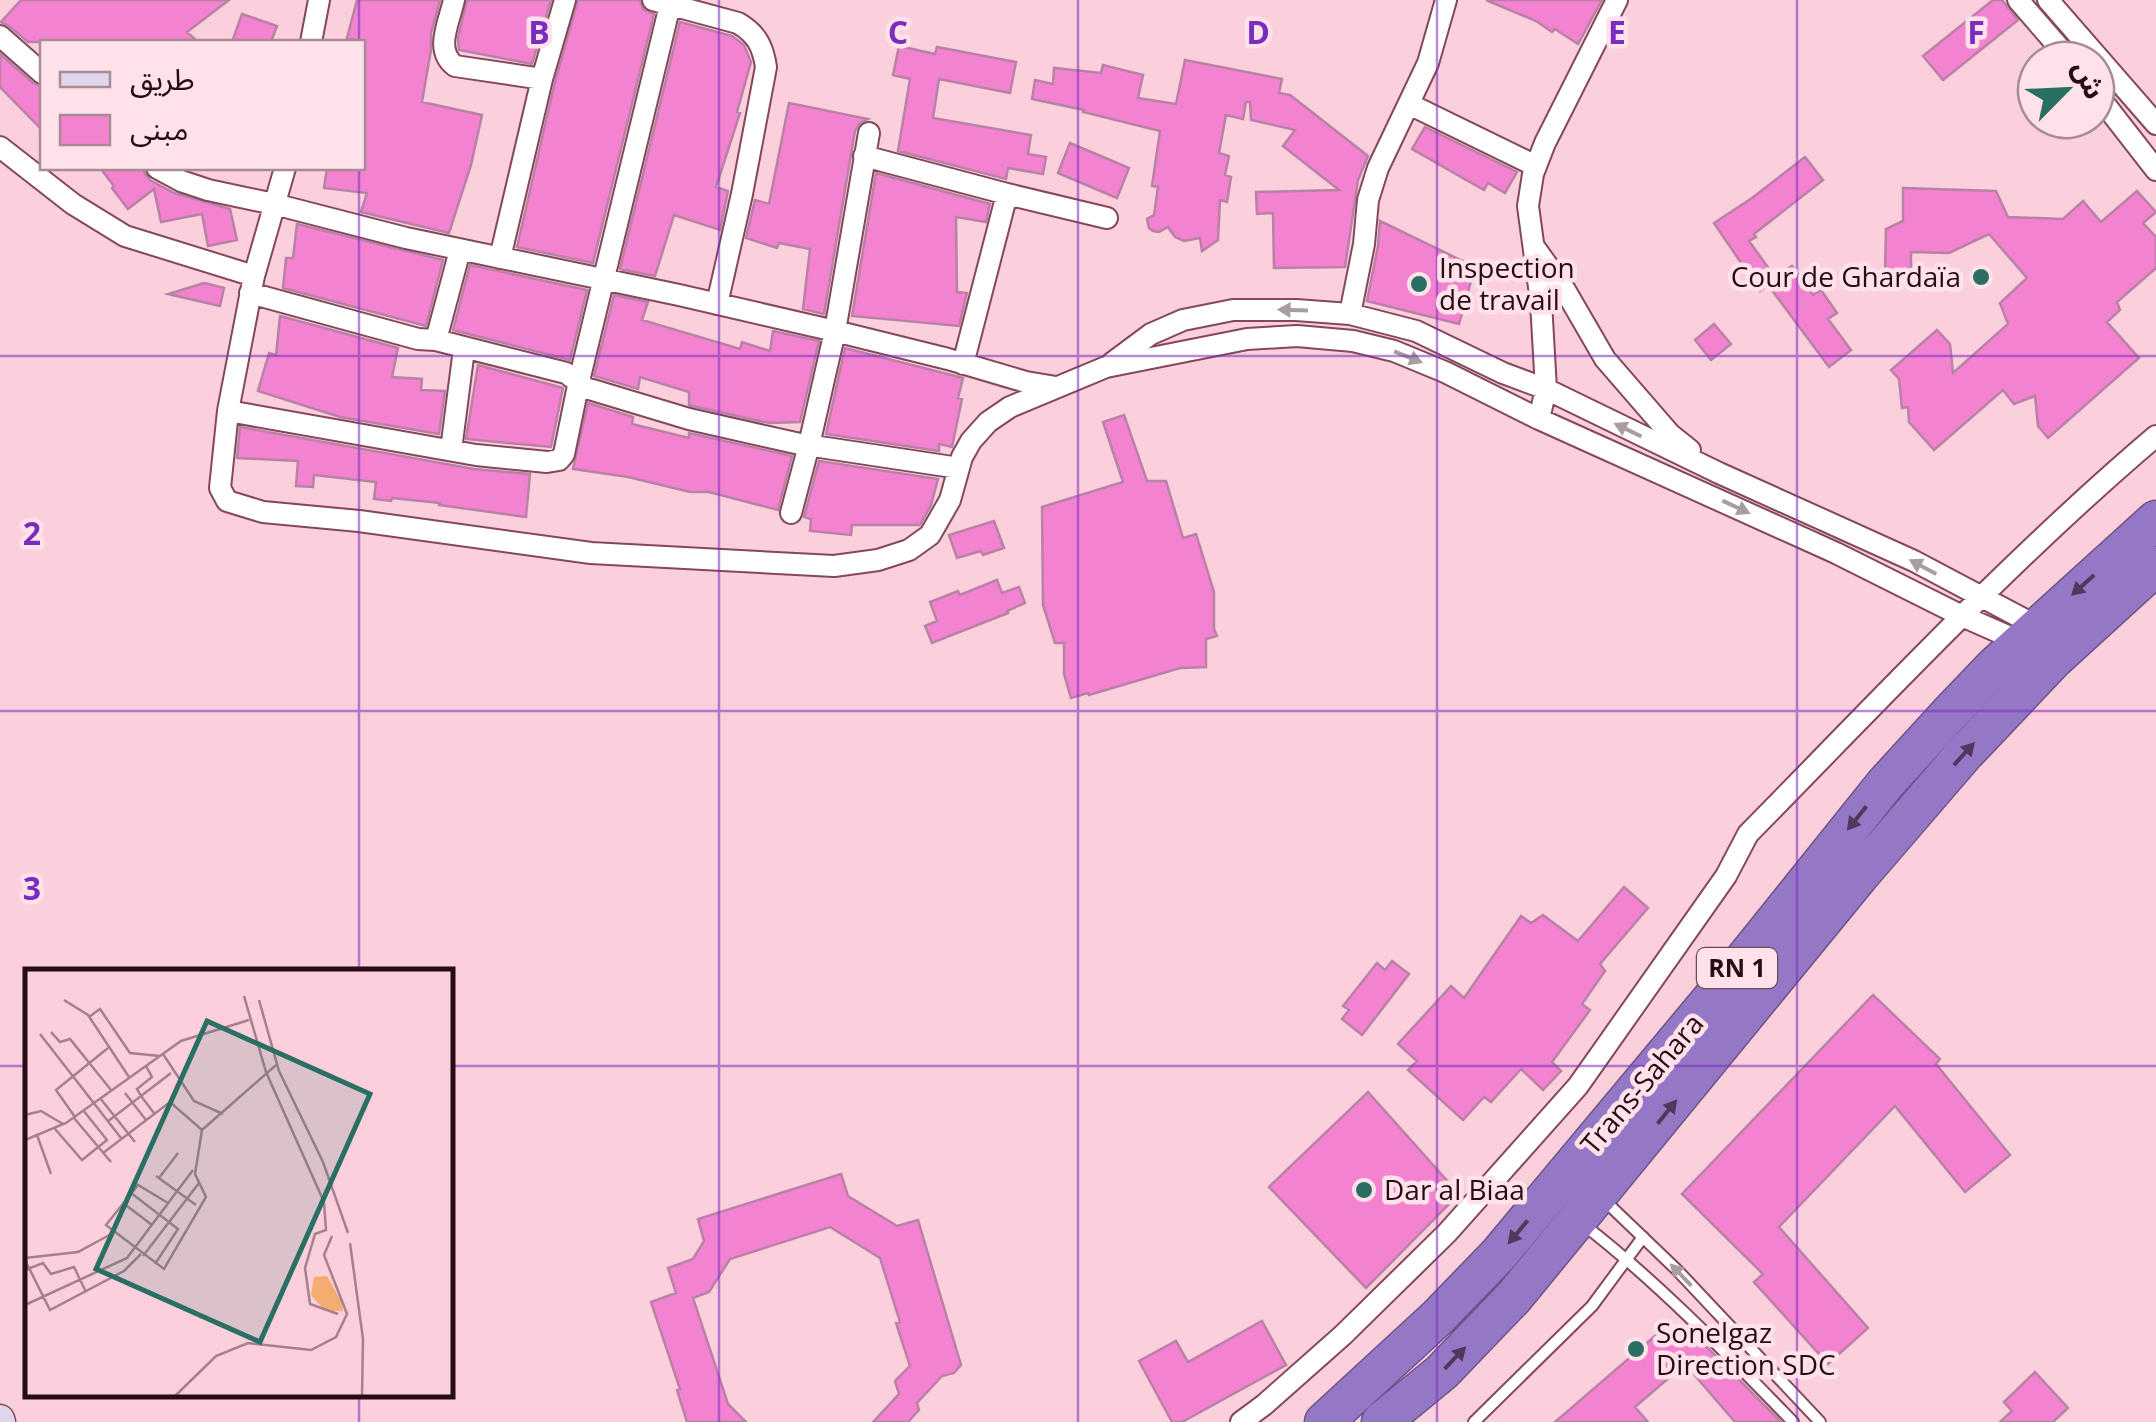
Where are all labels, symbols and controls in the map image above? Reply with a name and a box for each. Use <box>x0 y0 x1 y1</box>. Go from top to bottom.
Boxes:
text: B <box>528 10 550 53</box>
text: C <box>888 10 908 53</box>
text: D <box>1246 10 1270 53</box>
text: E <box>1608 10 1626 53</box>
text: F <box>1967 10 1985 53</box>
legend <box>40 40 365 170</box>
north arrow <box>2016 40 2116 140</box>
text: ش <box>2065 54 2115 105</box>
text: طريق <box>130 58 195 99</box>
text: مبنى <box>130 108 188 149</box>
place label: Inspection de travail <box>1439 248 1575 318</box>
place label: Cour de Ghardaïa <box>1731 257 1961 295</box>
marker: Cour de Ghardaïa <box>1970 266 1992 288</box>
marker: Inspection de travail <box>1408 273 1430 295</box>
one-way arrow <box>1276 302 1308 318</box>
one-way arrow <box>1394 350 1424 366</box>
one-way arrow <box>1614 421 1643 438</box>
one-way arrow <box>1721 499 1750 515</box>
text: 2 <box>23 511 41 554</box>
one-way arrow <box>1909 558 1938 575</box>
one-way arrow <box>2071 573 2095 596</box>
one-way arrow <box>1953 742 1975 767</box>
one-way arrow <box>1847 806 1868 831</box>
text: 3 <box>23 866 41 909</box>
road number: RN 1 <box>1697 948 1777 988</box>
inset map <box>25 969 452 1397</box>
street label: Trans-Sahara <box>1571 1005 1711 1162</box>
one-way arrow <box>1656 1100 1677 1125</box>
place label: Dar al Biaa <box>1384 1170 1525 1208</box>
marker: Dar al Biaa <box>1353 1179 1375 1201</box>
one-way arrow <box>1508 1219 1529 1244</box>
one-way arrow <box>1670 1263 1694 1287</box>
place label: Sonelgaz Direction SDC <box>1656 1313 1836 1383</box>
marker: Sonelgaz Direction SDC <box>1625 1338 1647 1360</box>
one-way arrow <box>1443 1347 1466 1371</box>

